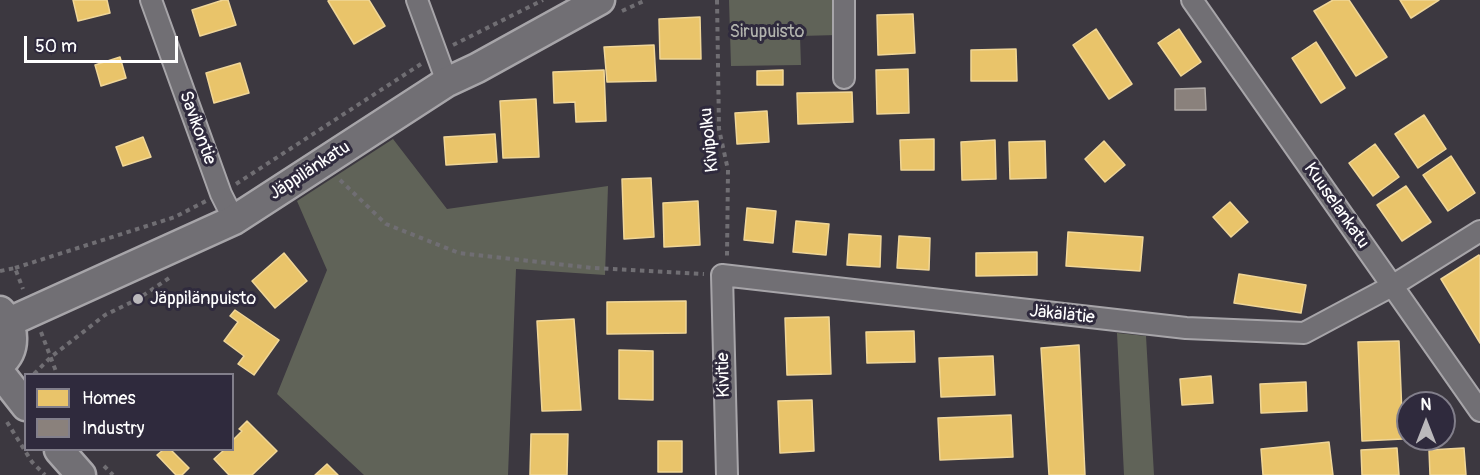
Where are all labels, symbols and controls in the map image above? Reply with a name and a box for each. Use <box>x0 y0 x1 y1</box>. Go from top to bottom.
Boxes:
park label: Sirupuisto <box>730 21 804 43</box>
scale bar <box>27 24 182 62</box>
text: 50 m <box>35 35 77 58</box>
street label: Savikontie <box>174 88 220 168</box>
street label: Kivipolku <box>696 107 724 173</box>
street label: Jäppilänkatu <box>266 137 354 205</box>
street label: Kuuselankatu <box>1299 159 1373 253</box>
place label: Jäppilänpuisto <box>150 288 256 310</box>
marker: Jäppilänpuisto <box>131 292 145 306</box>
street label: Jäkälätie <box>1028 301 1096 329</box>
street label: Kivitie <box>713 352 735 398</box>
legend <box>24 373 234 451</box>
text: Homes <box>82 387 135 410</box>
north arrow <box>1396 391 1456 451</box>
text: N <box>1421 395 1431 415</box>
text: Industry <box>82 417 145 440</box>

